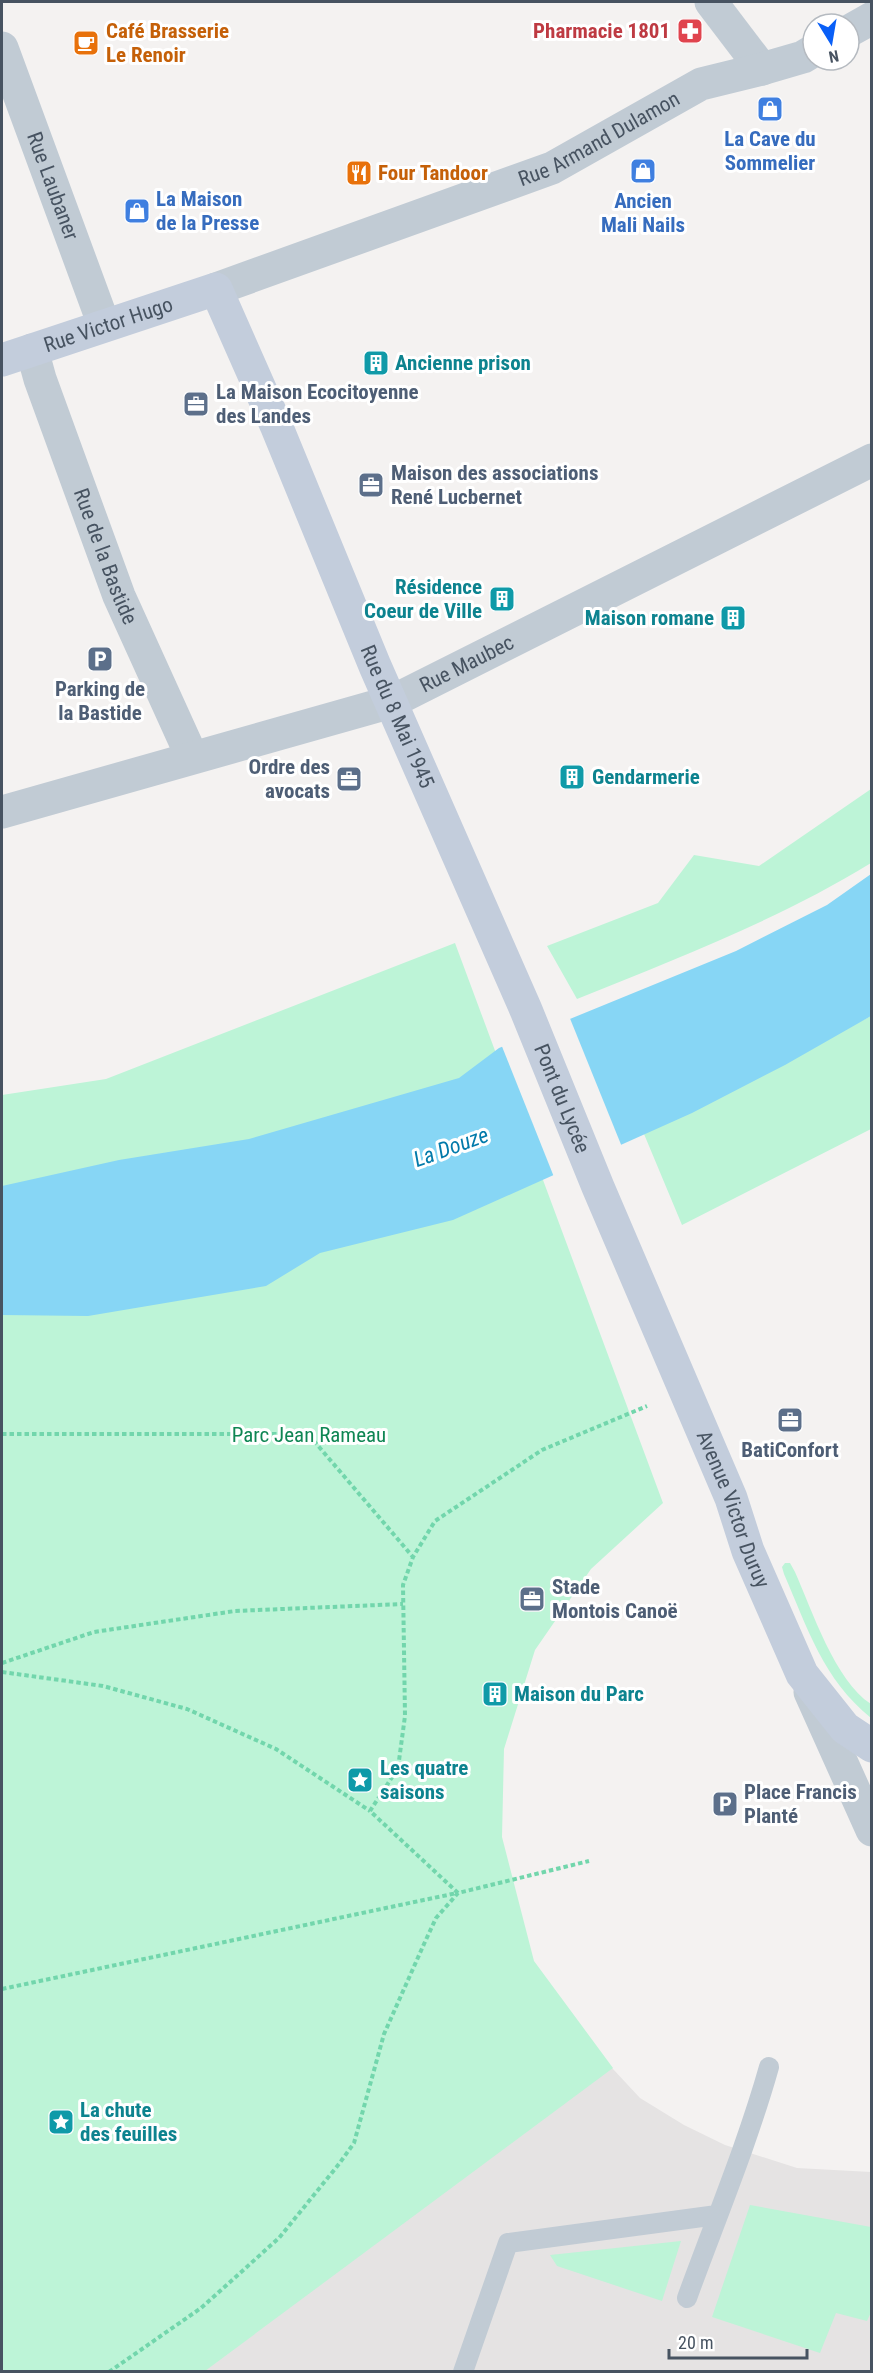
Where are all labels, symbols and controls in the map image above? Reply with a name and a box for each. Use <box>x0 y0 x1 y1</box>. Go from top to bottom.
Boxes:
north arrow <box>801 12 861 72</box>
pharmacy icon: Pharmacie 1801 <box>675 16 705 46</box>
place label: Café Brasserie Le Renoir <box>106 19 229 67</box>
place label: Pharmacie 1801 <box>533 19 670 43</box>
cafe icon: Café Brasserie Le Renoir <box>71 28 101 58</box>
text: N <box>827 46 840 66</box>
street label: Rue Armand Dulamon <box>515 87 684 191</box>
shop icon: La Cave du Sommelier <box>755 94 785 124</box>
place label: La Cave du Sommelier <box>724 127 816 175</box>
street label: Rue Laubaner <box>22 129 84 243</box>
shop icon: Ancien Mali Nails <box>628 156 658 186</box>
restaurant icon: Four Tandoor <box>344 158 374 188</box>
place label: Four Tandoor <box>378 161 488 185</box>
place label: La Maison de la Presse <box>156 187 259 235</box>
place label: Ancien Mali Nails <box>601 189 685 237</box>
shop icon: La Maison de la Presse <box>122 196 152 226</box>
street label: Rue Victor Hugo <box>41 292 176 357</box>
building icon: Ancienne prison <box>361 348 391 378</box>
place label: Ancienne prison <box>395 351 531 375</box>
place label: La Maison Ecocitoyenne des Landes <box>216 380 419 428</box>
office icon: La Maison Ecocitoyenne des Landes <box>181 389 211 419</box>
place label: Maison des associations René Lucbernet <box>391 461 598 509</box>
office icon: Maison des associations René Lucbernet <box>356 470 386 500</box>
street label: Rue de la Bastide <box>69 485 142 628</box>
place label: Résidence Coeur de Ville <box>364 575 482 623</box>
building icon: Résidence Coeur de Ville <box>487 584 517 614</box>
building icon: Maison romane <box>718 603 748 633</box>
place label: Maison romane <box>585 606 714 630</box>
street label: Rue Maubec <box>416 630 518 698</box>
street label: Rue du 8 Mai 1945 <box>356 642 439 792</box>
parking icon: Parking de la Bastide <box>85 644 115 674</box>
place label: Parking de la Bastide <box>55 677 145 725</box>
place label: Ordre des avocats <box>249 755 330 803</box>
building icon: Gendarmerie <box>557 762 587 792</box>
office icon: Ordre des avocats <box>334 764 364 794</box>
place label: Gendarmerie <box>592 765 700 789</box>
street label: Pont du Lycée <box>529 1041 595 1157</box>
water label: La Douze <box>410 1122 492 1172</box>
office icon: BatiConfort <box>775 1405 805 1435</box>
park label: Parc Jean Rameau <box>232 1423 386 1447</box>
street label: Avenue Victor Duruy <box>692 1427 775 1592</box>
place label: BatiConfort <box>741 1438 839 1462</box>
place label: Stade Montois Canoë <box>552 1575 678 1623</box>
office icon: Stade Montois Canoë <box>517 1584 547 1614</box>
building icon: Maison du Parc <box>480 1679 510 1709</box>
place label: Maison du Parc <box>514 1682 644 1706</box>
place label: Les quatre saisons <box>380 1756 468 1804</box>
place icon: Les quatre saisons <box>345 1765 375 1795</box>
place label: Place Francis Planté <box>744 1780 857 1828</box>
parking icon: Place Francis Planté <box>710 1789 740 1819</box>
place label: La chute des feuilles <box>80 2098 177 2146</box>
place icon: La chute des feuilles <box>46 2107 76 2137</box>
scale bar <box>669 2322 807 2360</box>
text: 20 m <box>678 2332 713 2353</box>

